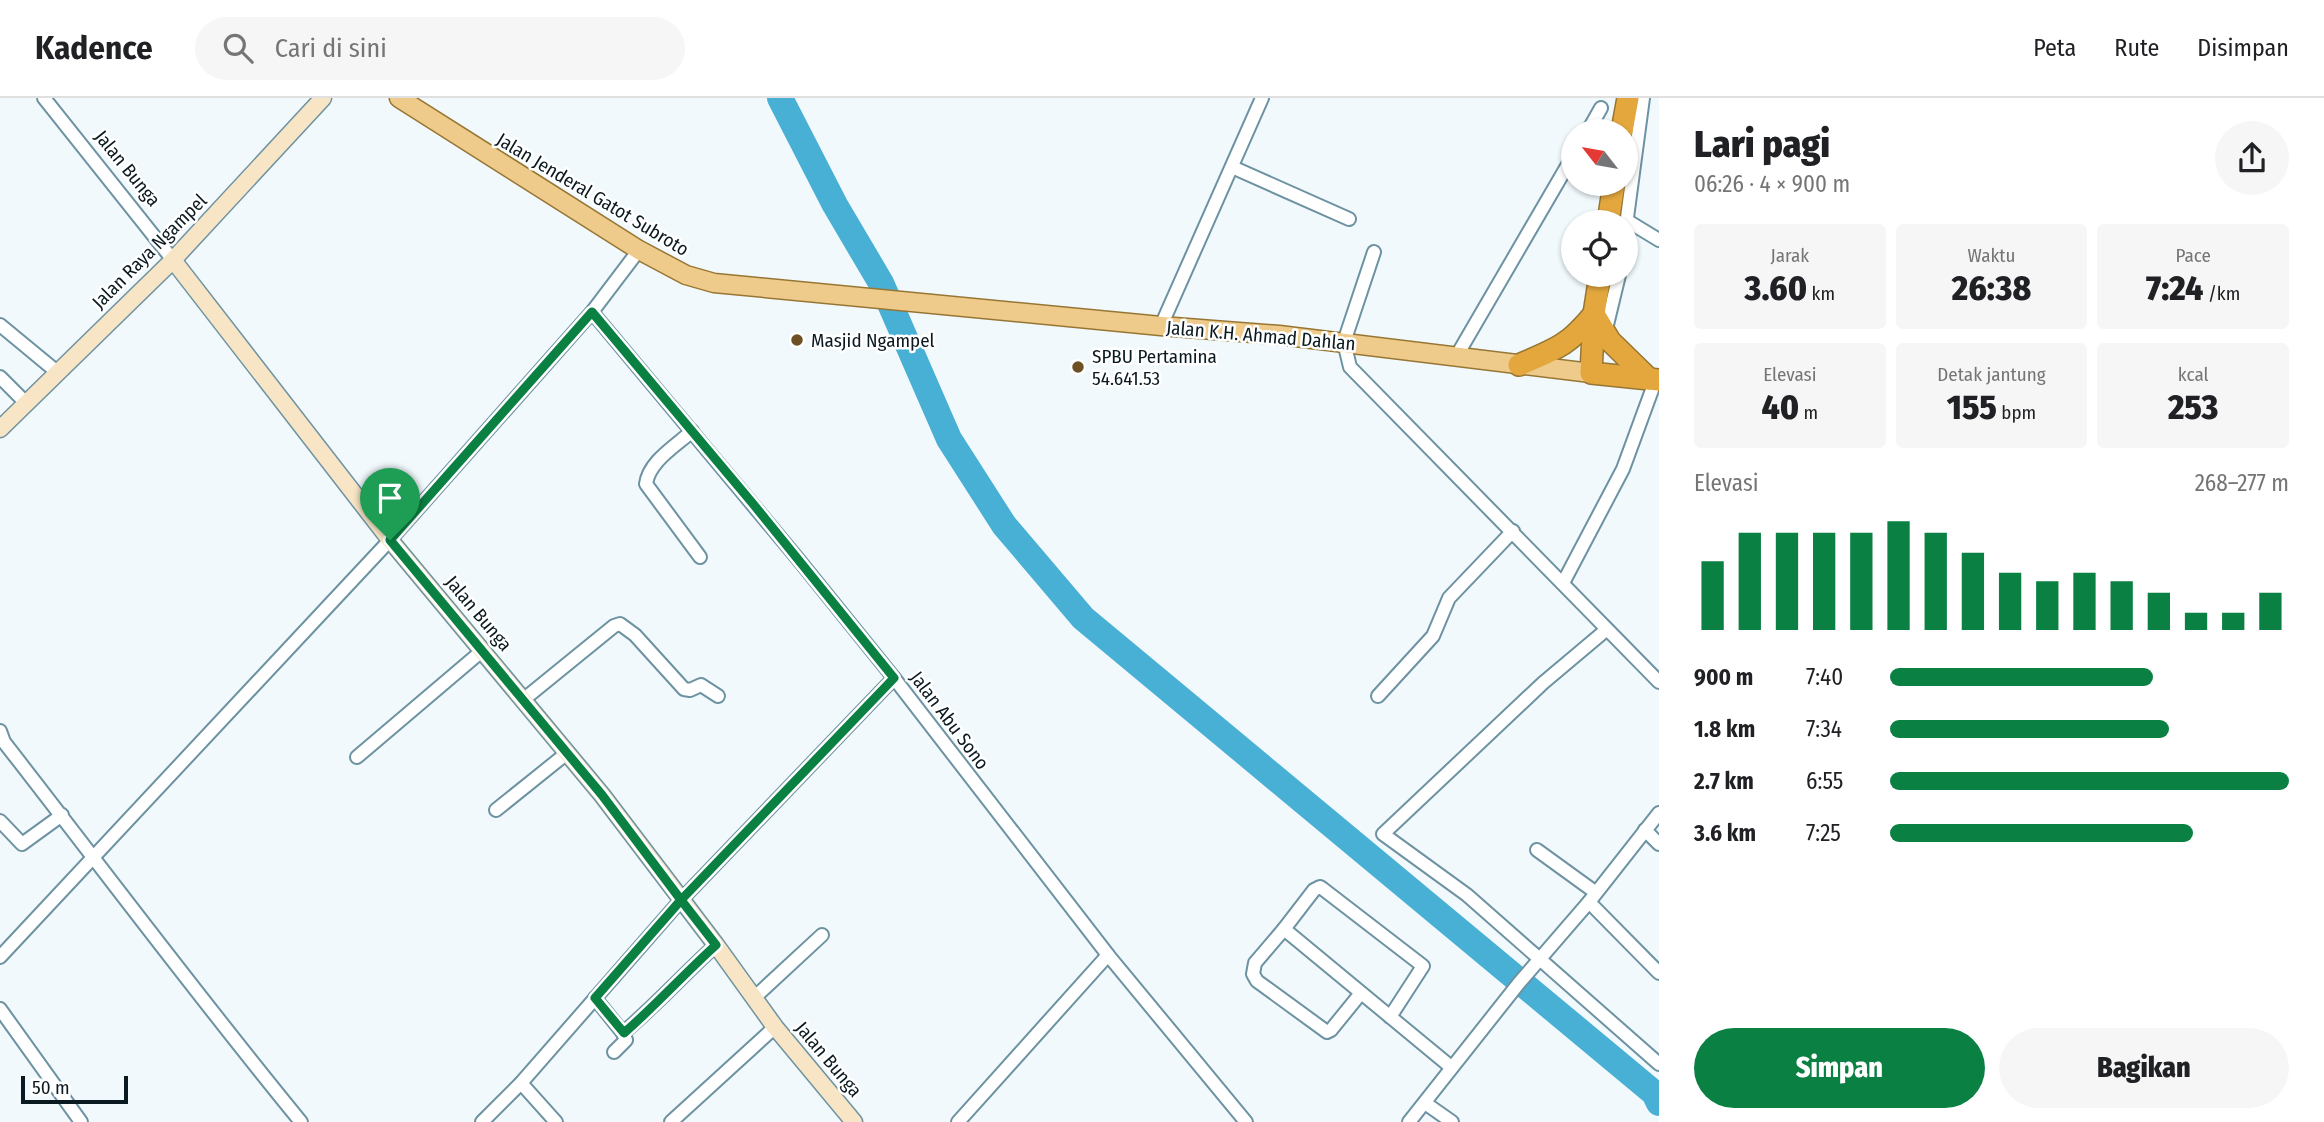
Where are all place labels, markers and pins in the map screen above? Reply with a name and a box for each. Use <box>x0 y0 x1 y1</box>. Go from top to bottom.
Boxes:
place label: Masjid Ngampel <box>811 329 935 352</box>
marker: Masjid Ngampel <box>789 332 805 348</box>
place label: SPBU Pertamina 54.641.53 <box>1092 345 1217 390</box>
marker: SPBU Pertamina 54.641.53 <box>1070 359 1086 375</box>
pin <box>360 468 420 540</box>

